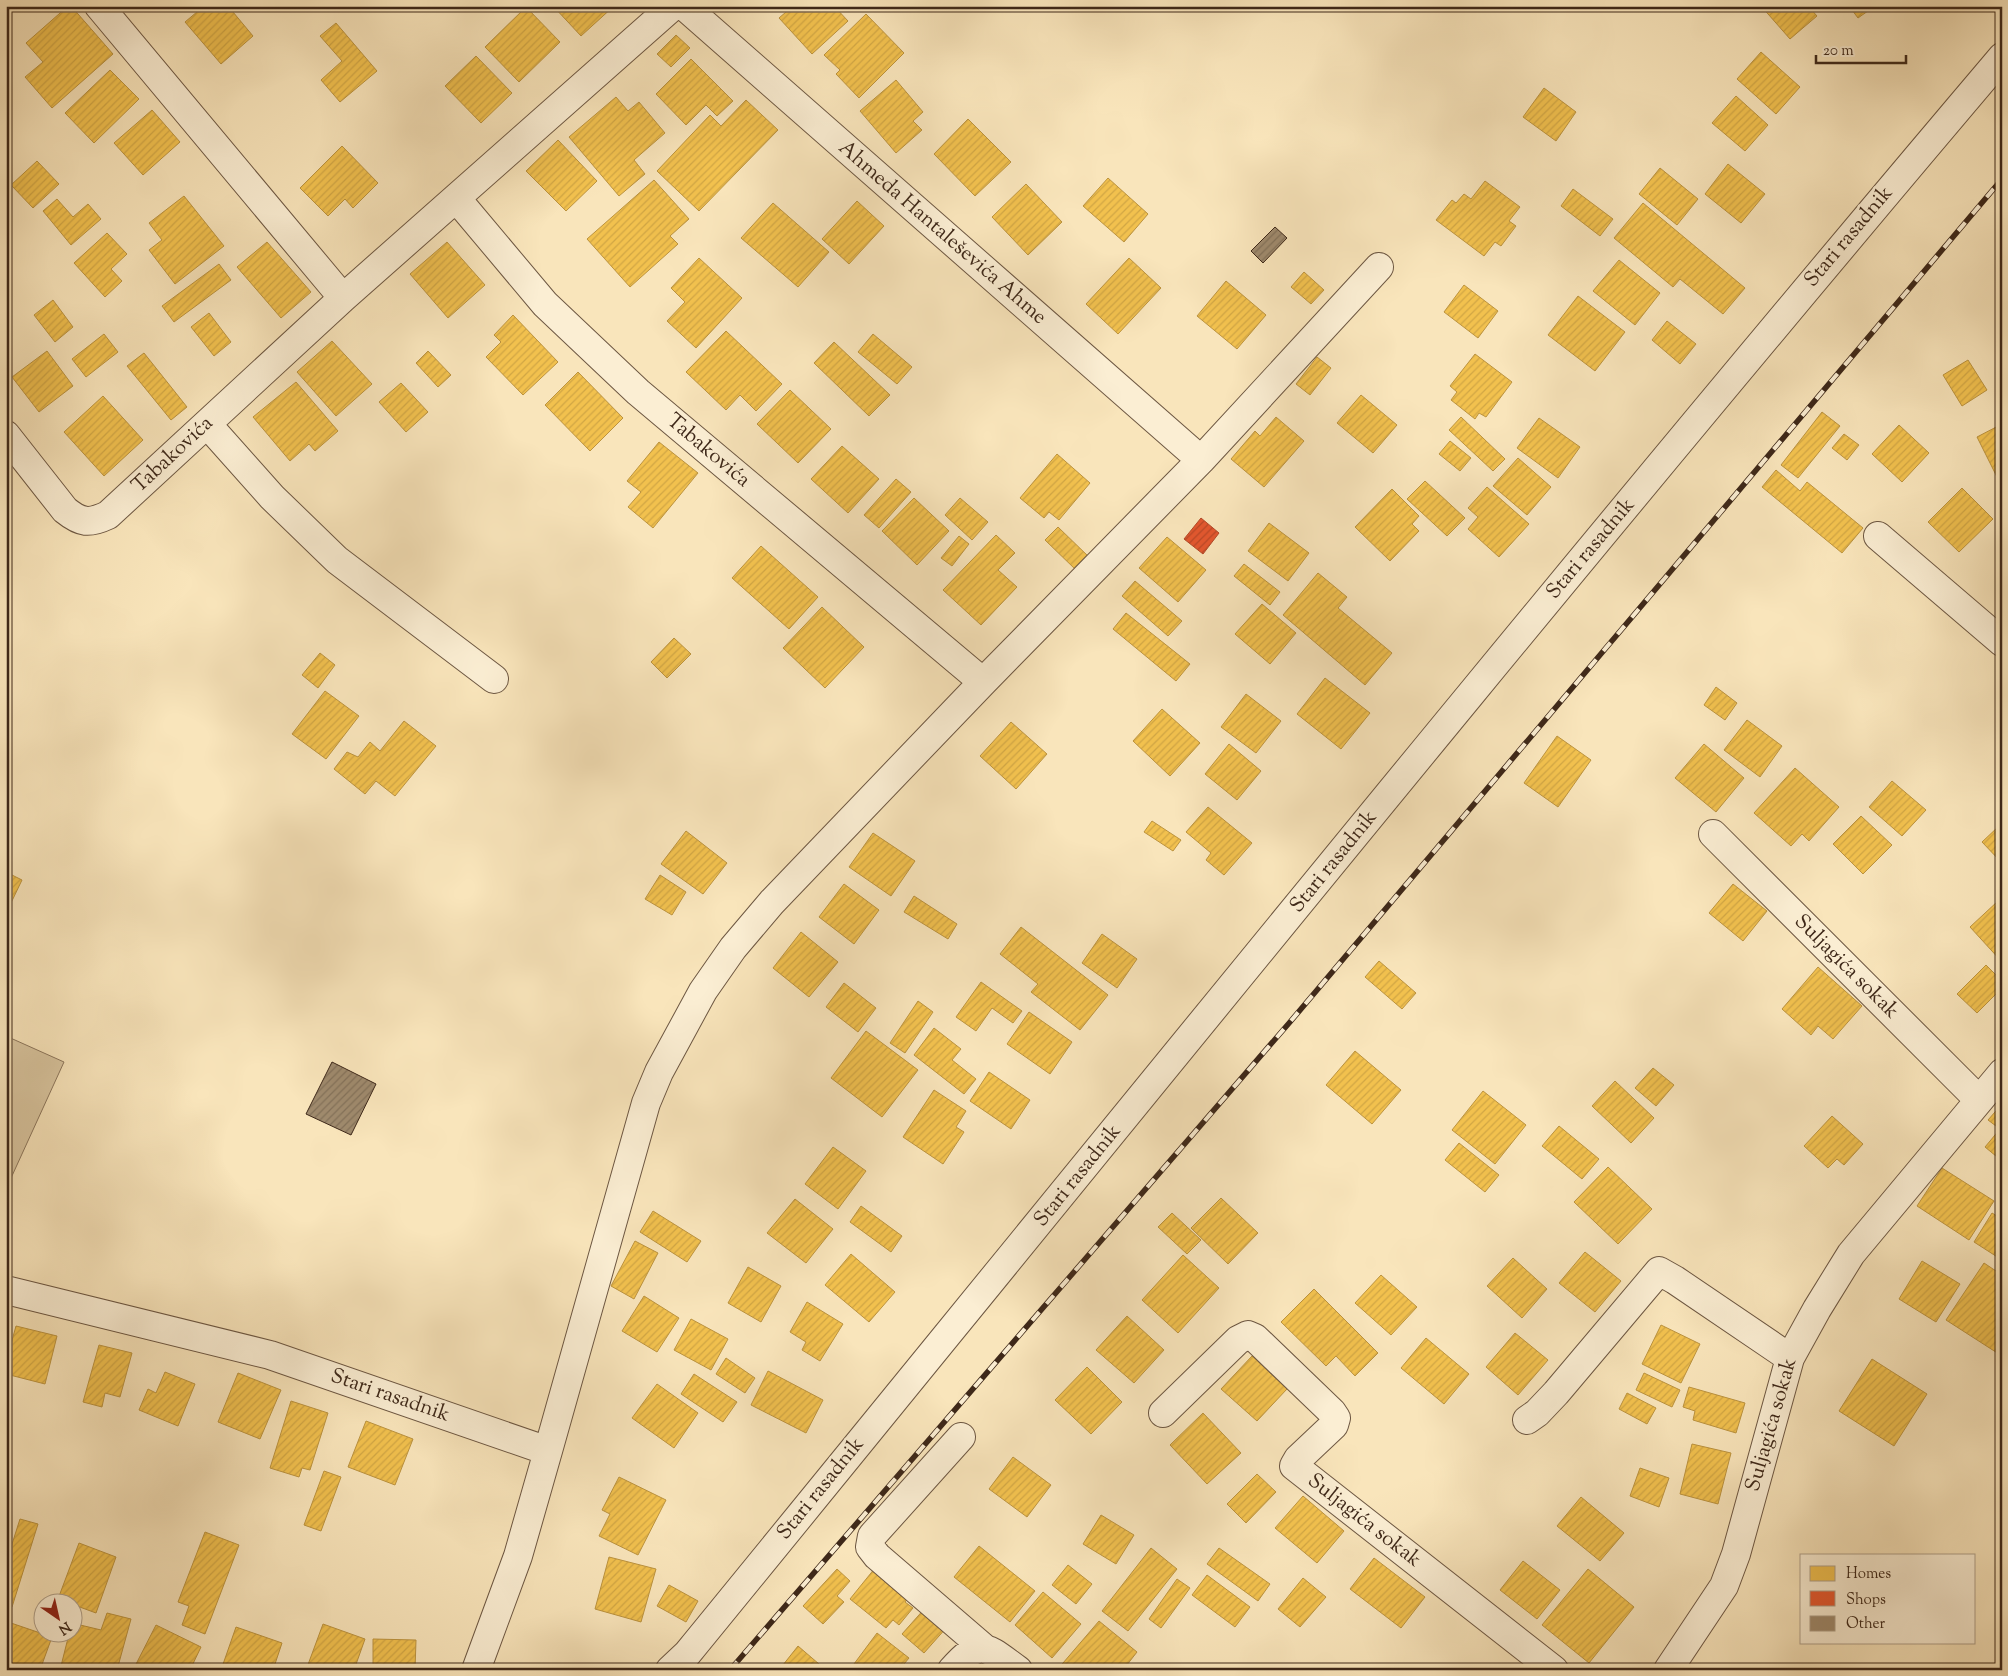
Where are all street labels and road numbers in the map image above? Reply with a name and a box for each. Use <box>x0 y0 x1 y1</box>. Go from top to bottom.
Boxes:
street label: Ahmeda Hantaleševića Ahme <box>831 134 1053 332</box>
street label: Stari rasadnik <box>1798 179 1901 294</box>
street label: Tabakovića <box>659 407 757 495</box>
street label: Tabakovića <box>126 409 221 501</box>
street label: Stari rasadnik <box>1540 491 1643 606</box>
street label: Stari rasadnik <box>1283 804 1385 920</box>
street label: Suljagića sokak <box>1787 908 1906 1027</box>
street label: Stari rasadnik <box>1027 1118 1129 1234</box>
street label: Suljagića sokak <box>1739 1354 1806 1495</box>
street label: Stari rasadnik <box>326 1362 454 1431</box>
street label: Stari rasadnik <box>770 1431 872 1547</box>
street label: Suljagića sokak <box>1301 1467 1428 1575</box>

